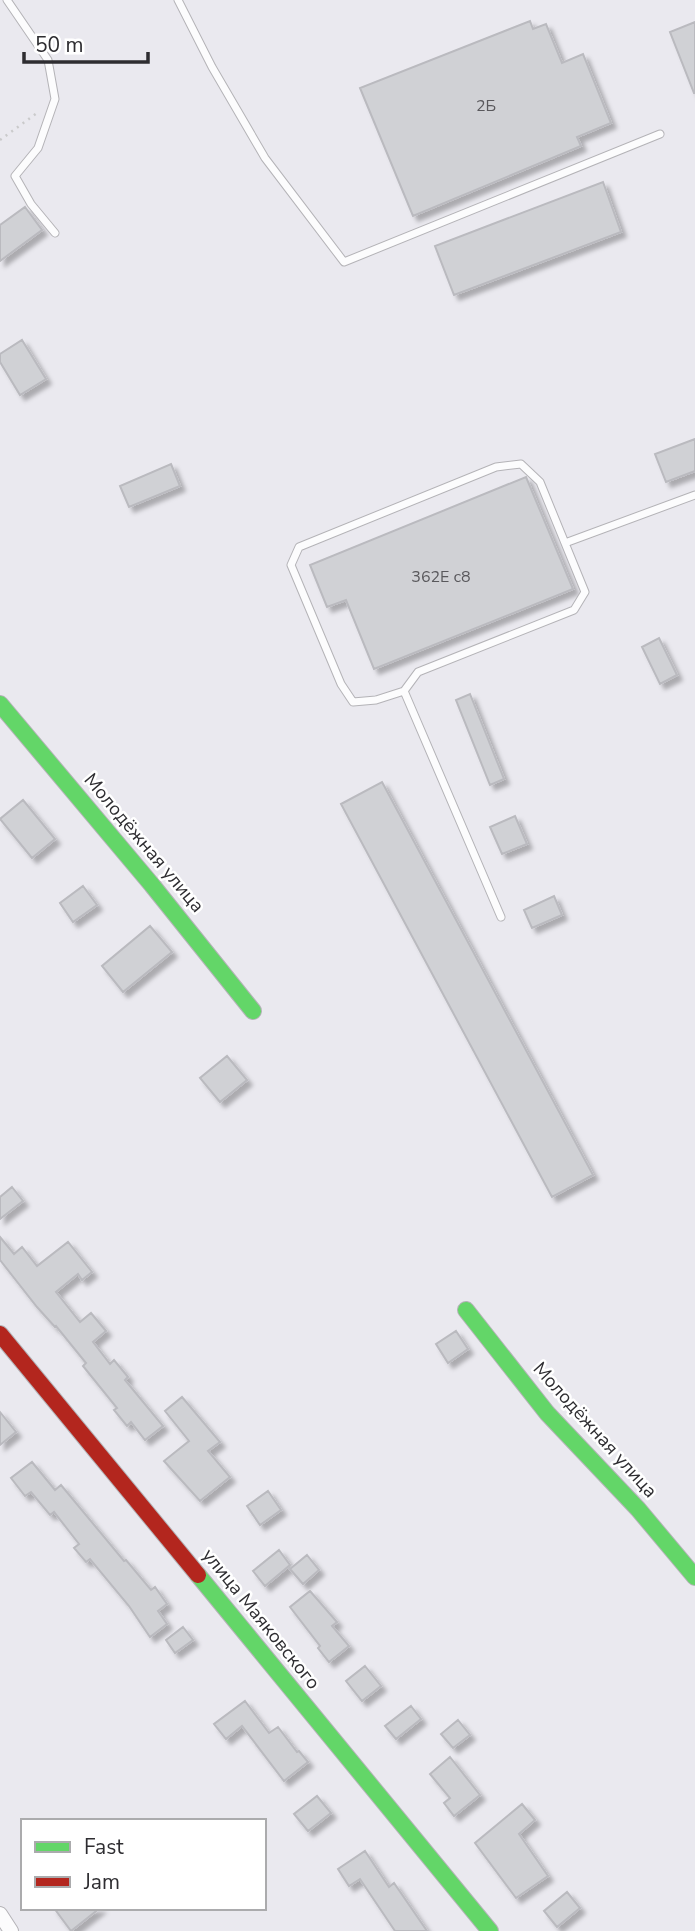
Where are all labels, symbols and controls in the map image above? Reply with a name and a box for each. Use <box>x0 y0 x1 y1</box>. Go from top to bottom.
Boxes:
scale bar <box>24 21 149 65</box>
text: 50 m <box>35 31 84 59</box>
house number: 2Б <box>476 95 496 117</box>
house number: 362Е с8 <box>411 566 471 588</box>
street label: Молодёжная улица <box>78 768 210 918</box>
street label: Молодёжная улица <box>527 1356 663 1504</box>
street label: улица Маяковского <box>196 1543 326 1695</box>
legend <box>21 1819 266 1910</box>
text: Fast <box>84 1833 124 1861</box>
text: Jam <box>83 1868 120 1896</box>

